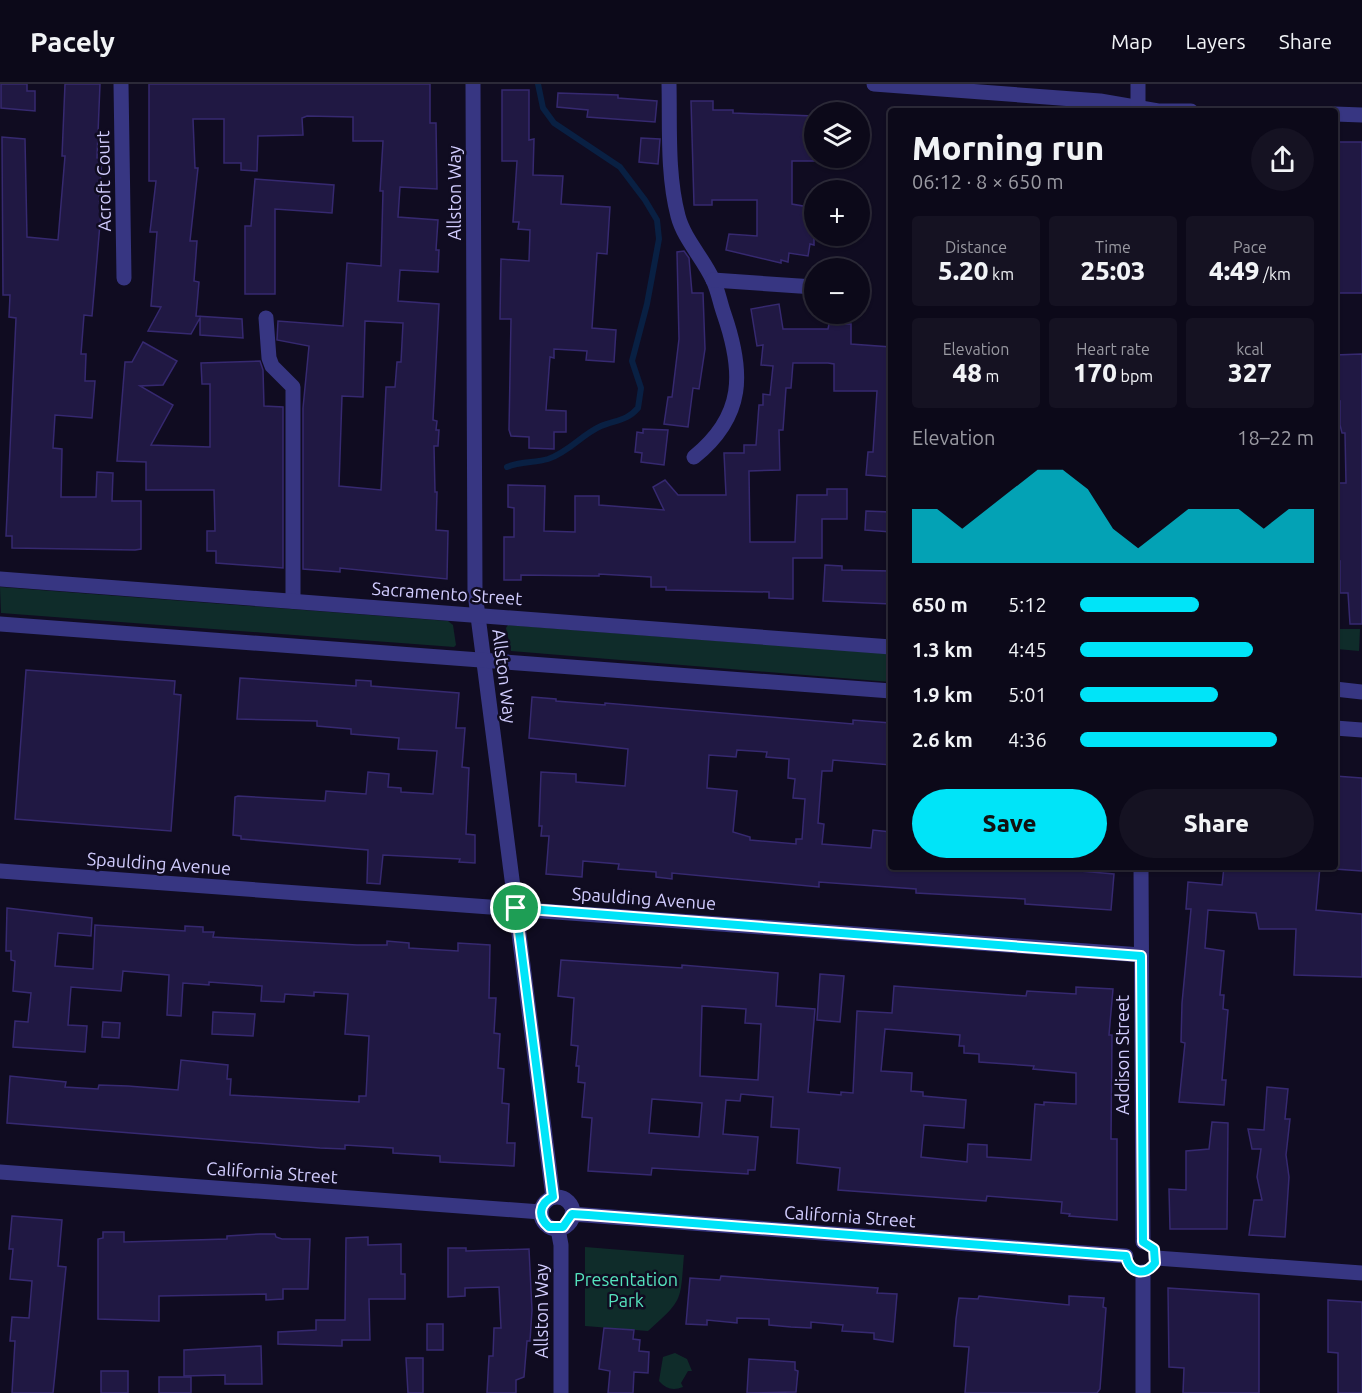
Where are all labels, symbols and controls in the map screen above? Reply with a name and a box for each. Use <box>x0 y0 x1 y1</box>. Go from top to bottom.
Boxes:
text: Pacely <box>30 26 115 57</box>
text: Map <box>1111 29 1152 53</box>
text: Layers <box>1185 29 1246 53</box>
text: Share <box>1279 29 1332 53</box>
map controls <box>804 102 870 324</box>
button: layers <box>804 102 870 168</box>
button: share <box>1251 128 1314 191</box>
text: Morning run <box>912 129 1104 166</box>
street label: Acroft Court <box>92 130 114 232</box>
street label: Allston Way <box>444 145 464 241</box>
text: 06:12 · 8 × 650 m <box>912 170 1064 193</box>
button: + <box>804 180 870 246</box>
text: Distance <box>945 238 1007 256</box>
text: Time <box>1095 238 1131 256</box>
text: Pace <box>1233 238 1267 256</box>
text: 5.20 <box>938 256 988 285</box>
text: 25:03 <box>1080 256 1146 285</box>
text: 4:49 <box>1209 256 1259 285</box>
button: − <box>804 258 870 324</box>
text: km <box>988 265 1014 283</box>
text: /km <box>1259 265 1291 283</box>
text: Elevation <box>943 340 1009 358</box>
text: Heart rate <box>1076 340 1150 358</box>
text: kcal <box>1236 340 1264 358</box>
text: 48 <box>953 358 982 387</box>
text: 170 <box>1073 358 1117 387</box>
text: 327 <box>1228 358 1272 387</box>
text: m <box>982 367 999 385</box>
text: bpm <box>1117 367 1153 385</box>
text: Elevation <box>912 426 995 449</box>
text: 18–22 m <box>1237 426 1314 449</box>
street label: Sacramento Street <box>371 578 523 608</box>
text: 650 m <box>912 593 968 616</box>
text: 5:12 <box>1008 593 1047 616</box>
street label: Allston Way <box>489 628 521 725</box>
text: 1.3 km <box>912 638 973 661</box>
text: 4:45 <box>1008 638 1047 661</box>
text: 1.9 km <box>912 683 973 706</box>
text: 5:01 <box>1008 683 1047 706</box>
text: 2.6 km <box>912 728 973 751</box>
text: 4:36 <box>1008 728 1047 751</box>
button: Save <box>912 789 1107 858</box>
button: Share <box>1119 789 1314 858</box>
street label: Spaulding Avenue <box>86 848 232 878</box>
pin <box>490 882 541 933</box>
street label: Spaulding Avenue <box>571 883 717 913</box>
icon: arrive <box>499 891 532 924</box>
street label: Addison Street <box>1112 995 1132 1115</box>
street label: California Street <box>206 1157 338 1187</box>
street label: California Street <box>784 1201 916 1231</box>
street label: Allston Way <box>531 1263 551 1359</box>
park label: Presentation Park <box>574 1269 678 1310</box>

